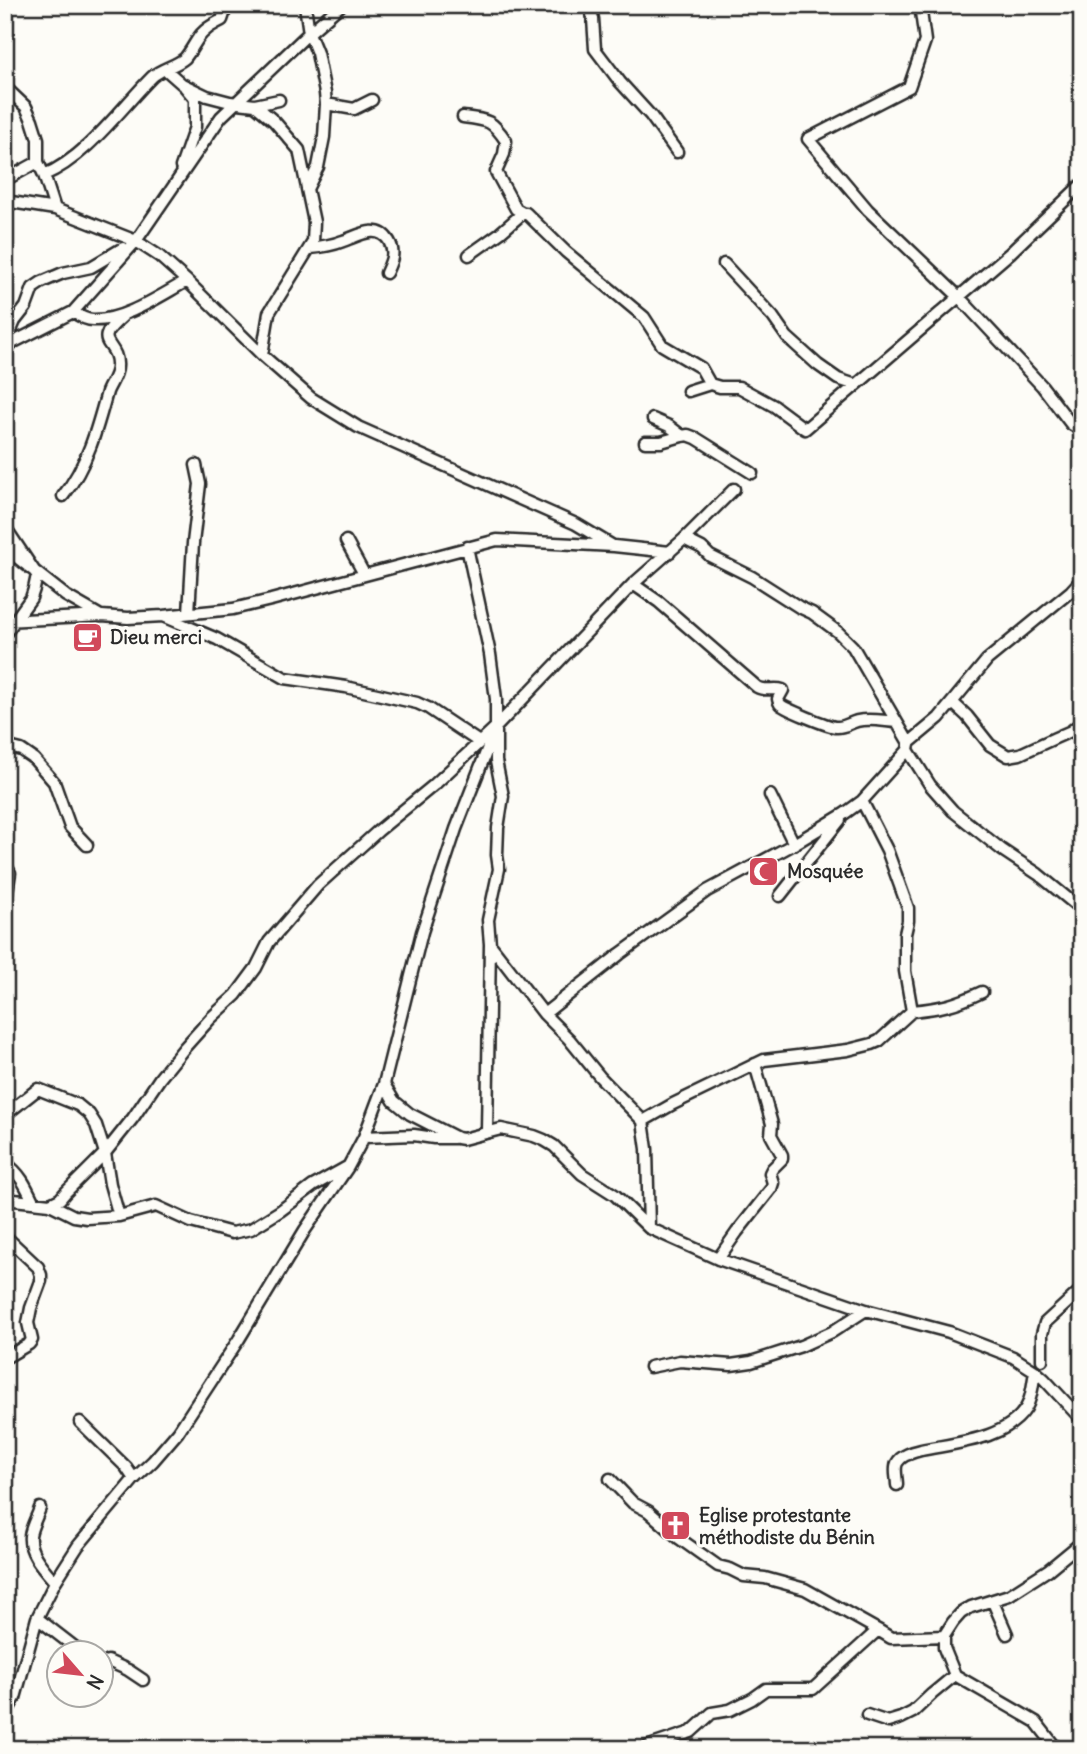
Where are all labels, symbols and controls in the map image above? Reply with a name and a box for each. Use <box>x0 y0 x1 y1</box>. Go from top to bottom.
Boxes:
cafe icon: Dieu merci <box>70 620 104 654</box>
place label: Dieu merci <box>110 625 202 649</box>
mosque icon: Mosquée <box>747 854 781 888</box>
place label: Mosquée <box>787 859 864 883</box>
place label: Eglise protestante méthodiste du Bénin <box>699 1503 875 1549</box>
church icon: Eglise protestante méthodiste du Bénin <box>659 1509 693 1543</box>
north arrow <box>46 1638 116 1708</box>
text: N <box>81 1671 109 1693</box>

